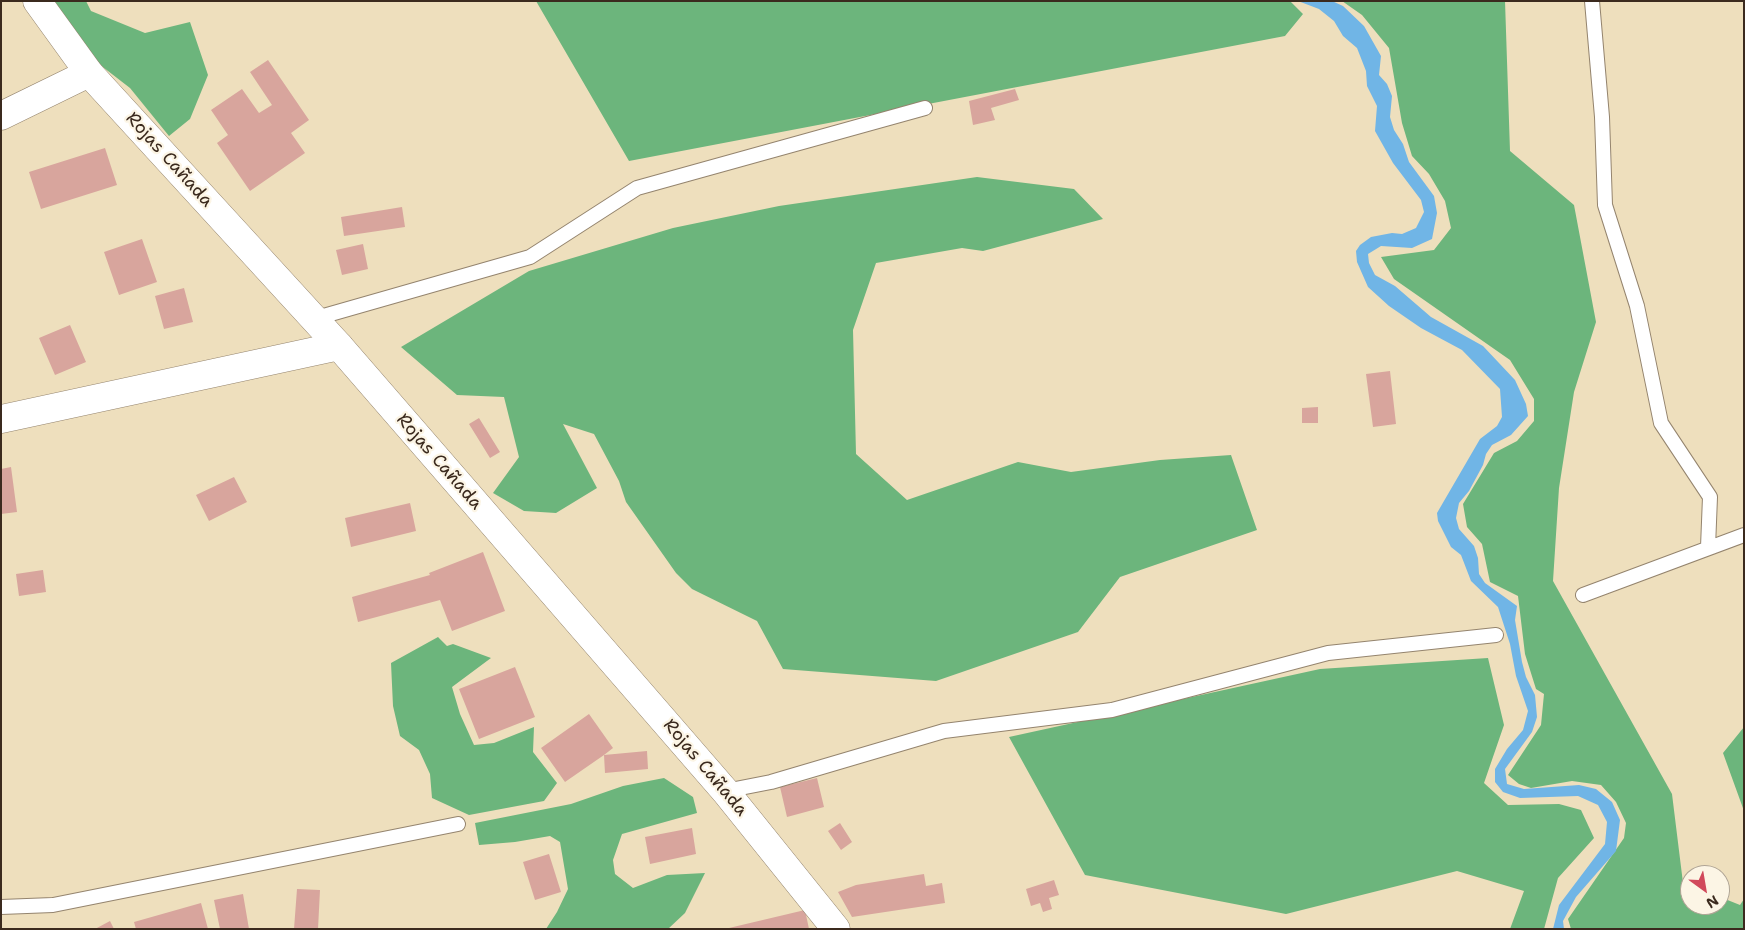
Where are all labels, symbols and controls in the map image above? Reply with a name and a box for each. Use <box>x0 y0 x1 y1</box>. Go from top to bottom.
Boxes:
street label: Rojas Cañada <box>121 108 217 212</box>
street label: Rojas Cañada <box>391 410 487 514</box>
street label: Rojas Cañada <box>658 715 752 821</box>
north arrow <box>1680 865 1730 915</box>
text: N <box>1703 891 1722 912</box>

